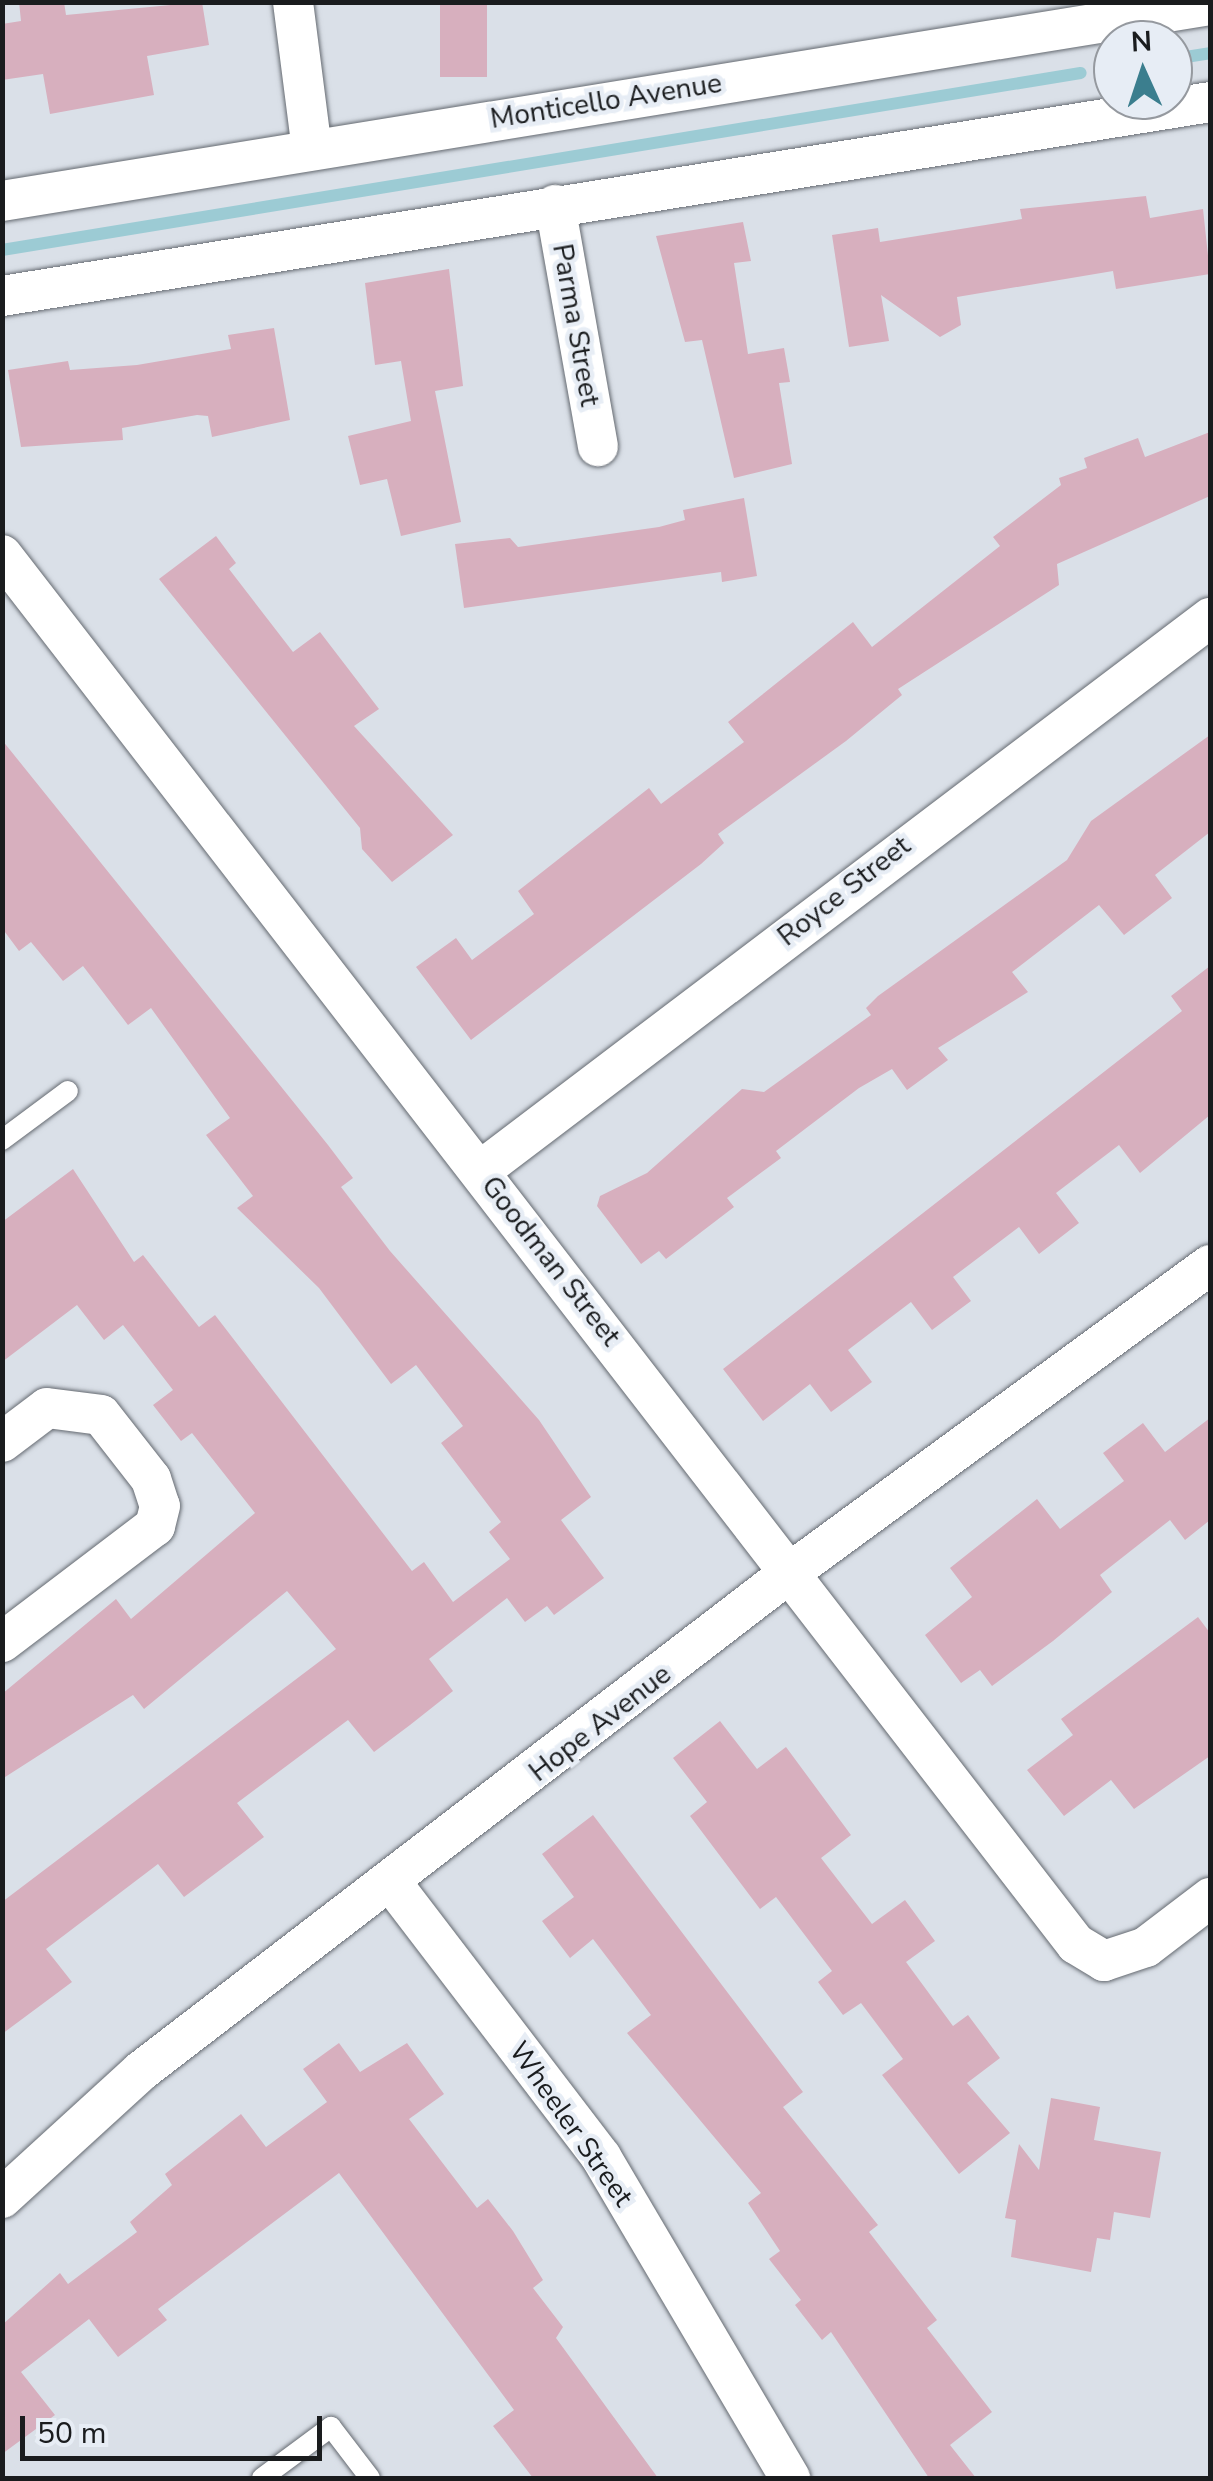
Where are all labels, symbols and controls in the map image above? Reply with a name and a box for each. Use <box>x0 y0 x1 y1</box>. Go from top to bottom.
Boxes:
north arrow <box>1093 20 1193 120</box>
text: N <box>1130 23 1153 62</box>
street label: Monticello Avenue <box>488 66 724 136</box>
street label: Parma Street <box>545 241 607 409</box>
street label: Royce Street <box>771 829 917 953</box>
street label: Goodman Street <box>474 1169 628 1353</box>
street label: Hope Avenue <box>522 1657 678 1789</box>
street label: Wheeler Street <box>502 2035 640 2213</box>
scale bar <box>25 2396 328 2458</box>
text: 50 m <box>37 2413 106 2454</box>

